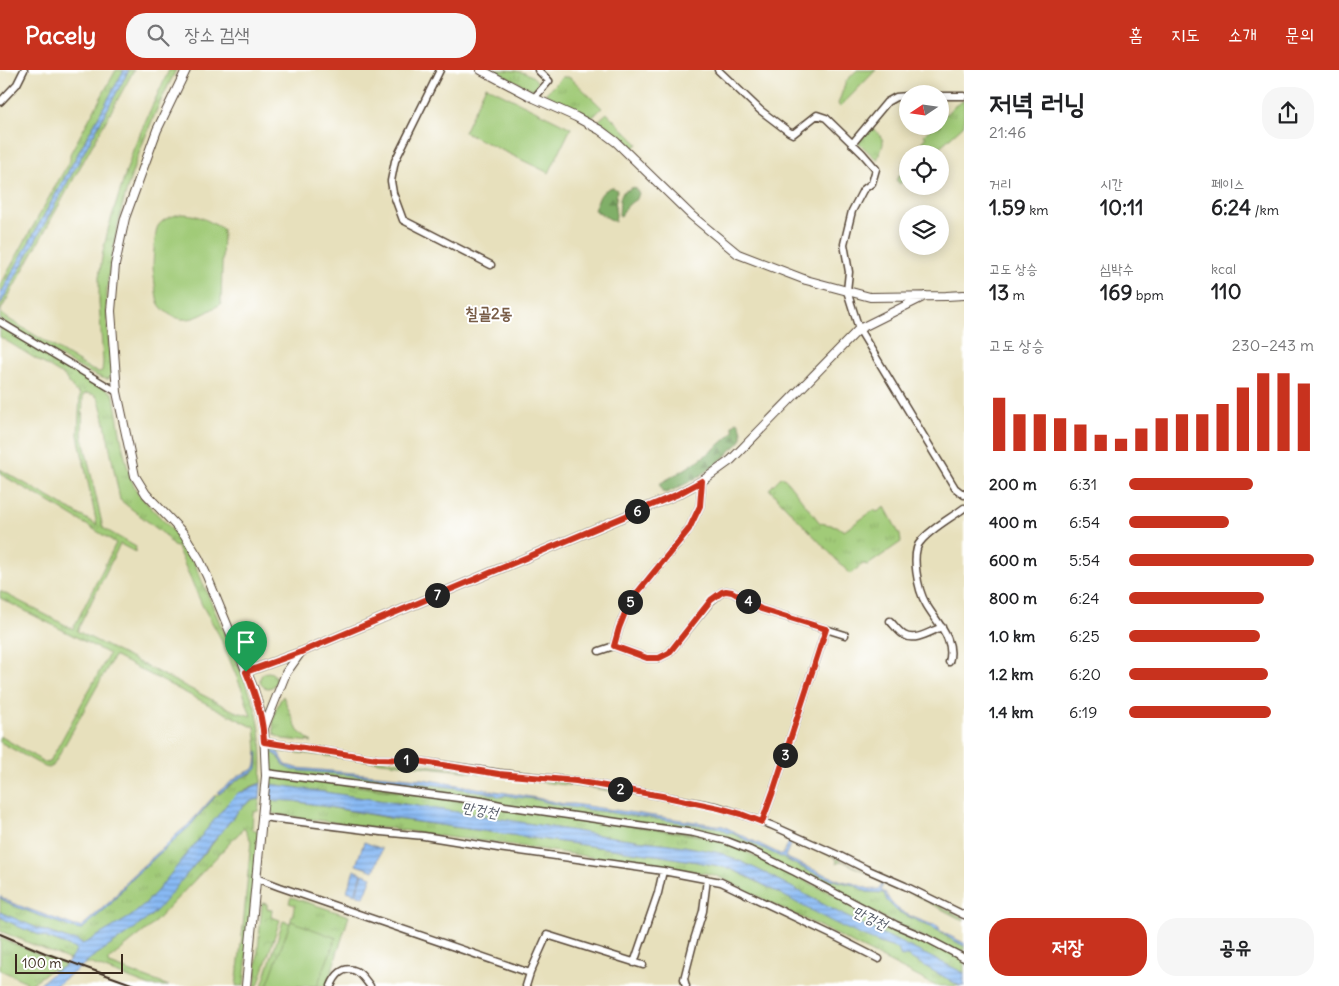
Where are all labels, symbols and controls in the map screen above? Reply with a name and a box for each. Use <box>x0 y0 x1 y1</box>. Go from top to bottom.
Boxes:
search box <box>126 13 476 58</box>
text: Pacely <box>25 20 96 50</box>
icon: search <box>144 21 172 49</box>
text: 장소 검색 <box>184 22 250 46</box>
text: 홈 <box>1129 23 1143 46</box>
text: 지도 <box>1171 23 1200 46</box>
text: 소개 <box>1228 23 1257 46</box>
text: 문의 <box>1285 23 1314 46</box>
north arrow <box>899 85 949 135</box>
map controls <box>899 85 949 255</box>
text: 저녁 러닝 <box>989 85 1086 121</box>
button: share <box>1262 87 1314 139</box>
text: 21:46 <box>989 122 1026 142</box>
button: locate <box>899 145 949 195</box>
text: 거리 <box>989 175 1012 193</box>
text: 시간 <box>1100 175 1123 193</box>
text: 페이스 <box>1211 175 1245 193</box>
text: 1.59 <box>989 194 1026 221</box>
text: 10:11 <box>1100 194 1144 221</box>
text: 6:24 <box>1211 194 1251 221</box>
text: km <box>1026 201 1049 219</box>
text: /km <box>1251 201 1279 219</box>
button: layers <box>899 205 949 255</box>
text: 고도 상승 <box>989 260 1037 278</box>
text: 심박수 <box>1100 260 1134 278</box>
text: kcal <box>1211 260 1236 278</box>
text: 110 <box>1211 278 1242 305</box>
text: 13 <box>989 279 1009 306</box>
text: 169 <box>1100 279 1133 306</box>
text: m <box>1009 286 1025 304</box>
text: bpm <box>1133 286 1164 304</box>
district label: 칠골2동 <box>465 303 513 323</box>
text: 고도 상승 <box>989 335 1044 355</box>
text: 230–243 m <box>1232 335 1314 355</box>
text: 200 m <box>989 474 1037 494</box>
text: 6:31 <box>1069 474 1097 494</box>
pin: 6 <box>624 498 650 524</box>
text: 6 <box>633 502 642 520</box>
text: 400 m <box>989 512 1037 532</box>
text: 6:54 <box>1069 512 1100 532</box>
text: 600 m <box>989 550 1037 570</box>
text: 5:54 <box>1069 550 1100 570</box>
pin: 7 <box>424 582 450 608</box>
text: 7 <box>434 586 441 604</box>
pin: 4 <box>736 588 760 614</box>
text: 800 m <box>989 588 1037 608</box>
text: 6:24 <box>1069 588 1100 608</box>
pin: 5 <box>618 590 642 614</box>
text: 4 <box>744 592 753 610</box>
text: 5 <box>626 593 635 611</box>
pin <box>225 621 267 672</box>
text: 1.0 km <box>989 626 1035 646</box>
text: 6:25 <box>1069 626 1100 646</box>
icon: arrive <box>232 628 260 656</box>
text: 1.2 km <box>989 664 1033 684</box>
text: 6:20 <box>1069 664 1101 684</box>
text: 1.4 km <box>989 702 1034 722</box>
text: 6:19 <box>1069 702 1097 722</box>
pin: 3 <box>772 742 798 768</box>
text: 3 <box>782 746 789 764</box>
pin: 1 <box>394 748 418 772</box>
text: 1 <box>404 751 409 769</box>
pin: 2 <box>608 776 632 802</box>
text: 2 <box>617 780 624 798</box>
water label: 만겅천 <box>461 797 501 822</box>
water label: 만겅천 <box>850 901 892 935</box>
button: 저장 <box>989 918 1147 976</box>
button: 공유 <box>1157 918 1314 976</box>
scale bar <box>15 951 122 974</box>
text: 100 m <box>22 954 62 972</box>

